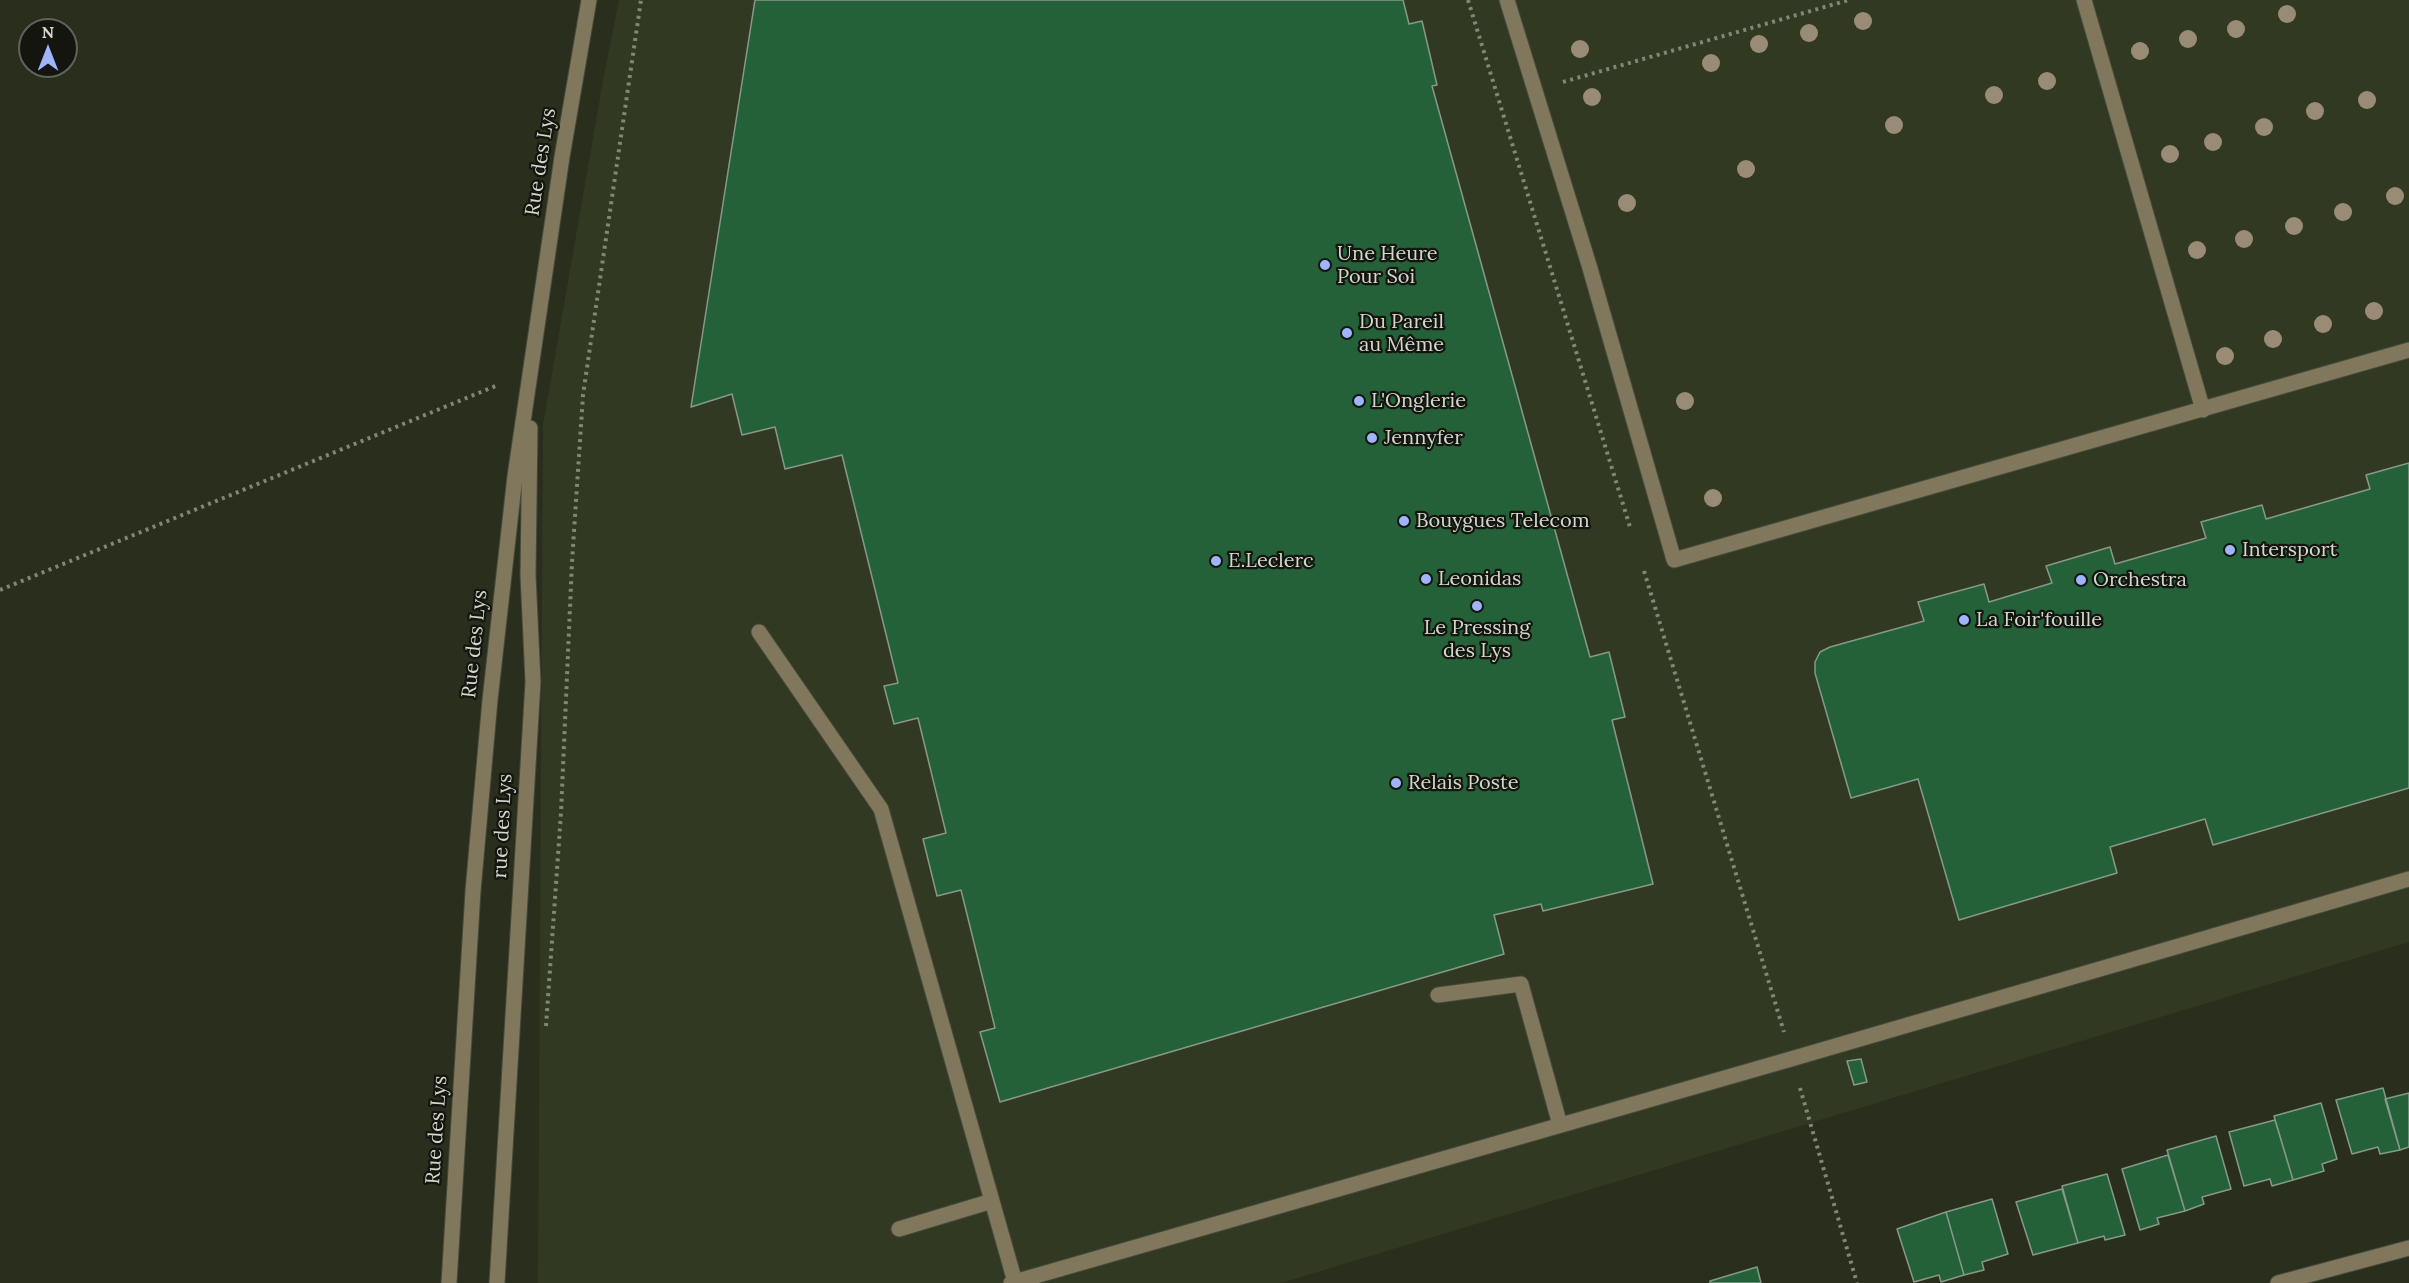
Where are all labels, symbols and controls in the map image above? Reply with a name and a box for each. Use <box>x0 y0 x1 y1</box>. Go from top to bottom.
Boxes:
north arrow <box>18 18 78 78</box>
text: N <box>42 22 54 42</box>
street label: Rue des Lys <box>521 106 561 218</box>
place label: Une Heure Pour Soi <box>1337 242 1438 289</box>
marker: Une Heure Pour Soi <box>1318 258 1332 272</box>
place label: Du Pareil au Même <box>1359 310 1444 357</box>
marker: Du Pareil au Même <box>1340 326 1354 340</box>
place label: L'Onglerie <box>1371 389 1466 413</box>
marker: L'Onglerie <box>1352 394 1366 408</box>
place label: Jennyfer <box>1384 426 1463 450</box>
marker: Jennyfer <box>1365 431 1379 445</box>
place label: Bouygues Telecom <box>1416 509 1590 533</box>
marker: Bouygues Telecom <box>1397 514 1411 528</box>
place label: Intersport <box>2242 538 2337 562</box>
marker: Intersport <box>2223 543 2237 557</box>
place label: E.Leclerc <box>1228 549 1314 573</box>
marker: E.Leclerc <box>1209 554 1223 568</box>
place label: Leonidas <box>1438 567 1521 591</box>
place label: Orchestra <box>2093 568 2187 592</box>
marker: Leonidas <box>1419 572 1433 586</box>
marker: Orchestra <box>2074 573 2088 587</box>
street label: Rue des Lys <box>457 589 493 699</box>
marker: Le Pressing des Lys <box>1470 599 1484 613</box>
place label: La Foir'fouille <box>1976 608 2102 632</box>
marker: La Foir'fouille <box>1957 613 1971 627</box>
place label: Le Pressing des Lys <box>1424 616 1530 663</box>
place label: Relais Poste <box>1408 771 1519 795</box>
street label: rue des Lys <box>488 773 518 879</box>
marker: Relais Poste <box>1389 776 1403 790</box>
street label: Rue des Lys <box>421 1075 453 1185</box>

